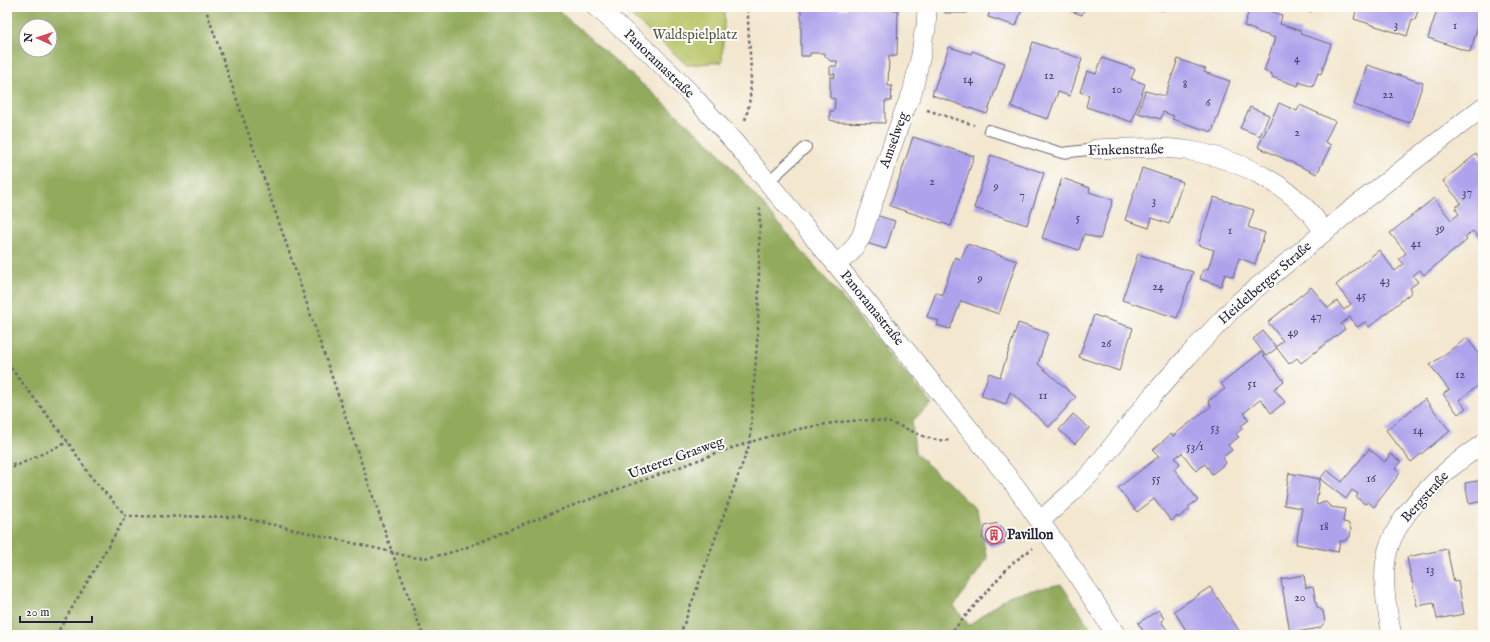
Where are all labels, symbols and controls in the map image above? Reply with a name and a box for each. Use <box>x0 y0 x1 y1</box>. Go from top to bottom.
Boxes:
house number: 3 <box>1394 17 1398 32</box>
north arrow <box>18 18 58 58</box>
house number: 1 <box>1453 18 1457 33</box>
street label: Panoramastraße <box>620 26 699 103</box>
park label: Waldspielplatz <box>653 26 738 44</box>
text: N <box>22 32 36 44</box>
house number: 4 <box>1294 51 1300 66</box>
house number: 12 <box>1044 68 1054 83</box>
house number: 14 <box>963 72 973 87</box>
house number: 8 <box>1183 77 1188 92</box>
house number: 10 <box>1112 82 1122 97</box>
house number: 22 <box>1382 87 1394 102</box>
house number: 6 <box>1205 95 1211 110</box>
street label: Amselweg <box>875 109 913 171</box>
house number: 2 <box>1294 125 1300 140</box>
street label: Finkenstraße <box>1088 140 1165 160</box>
house number: 2 <box>929 174 935 189</box>
house number: 9 <box>992 179 999 194</box>
house number: 37 <box>1462 185 1472 200</box>
house number: 7 <box>1019 188 1025 203</box>
house number: 3 <box>1152 193 1156 208</box>
house number: 5 <box>1076 210 1081 225</box>
house number: 39 <box>1435 221 1445 236</box>
house number: 1 <box>1228 223 1232 238</box>
house number: 41 <box>1411 236 1421 251</box>
street label: Heidelberger Straße <box>1215 237 1316 328</box>
street label: Panoramastraße <box>836 267 908 350</box>
house number: 9 <box>976 271 983 286</box>
house number: 43 <box>1380 273 1390 288</box>
house number: 24 <box>1152 279 1164 294</box>
house number: 45 <box>1356 288 1367 303</box>
house number: 47 <box>1310 309 1322 324</box>
house number: 49 <box>1287 325 1299 340</box>
house number: 26 <box>1101 336 1112 351</box>
house number: 12 <box>1455 367 1465 382</box>
house number: 51 <box>1248 376 1256 391</box>
house number: 11 <box>1039 388 1047 403</box>
house number: 53 <box>1211 420 1219 435</box>
house number: 14 <box>1413 423 1423 438</box>
street label: Unterer Grasweg <box>626 432 727 484</box>
house number: 53/1 <box>1186 439 1204 454</box>
street label: Bergstraße <box>1397 467 1453 526</box>
house number: 55 <box>1152 471 1161 486</box>
house number: 16 <box>1366 471 1377 486</box>
house number: 18 <box>1319 519 1329 534</box>
building icon: Pavillon <box>984 525 1004 545</box>
place label: Pavillon <box>1007 526 1054 544</box>
house number: 13 <box>1426 562 1434 577</box>
house number: 20 <box>1294 590 1306 605</box>
scale bar <box>20 598 92 624</box>
text: 20 m <box>26 605 49 620</box>

